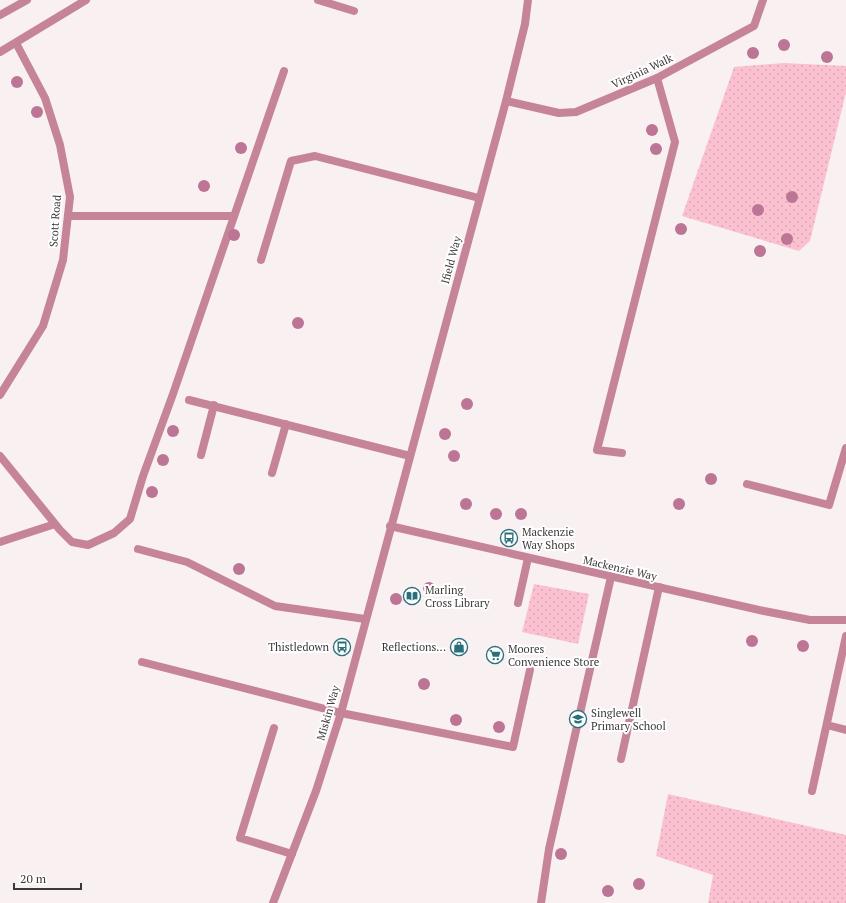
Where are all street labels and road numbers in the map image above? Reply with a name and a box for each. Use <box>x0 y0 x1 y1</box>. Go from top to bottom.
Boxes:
street label: Virginia Walk <box>609 51 675 91</box>
street label: Scott Road <box>46 194 64 248</box>
street label: Ifield Way <box>438 234 464 285</box>
street label: Mackenzie Way <box>582 553 659 583</box>
street label: Miskin Way <box>313 684 343 742</box>

